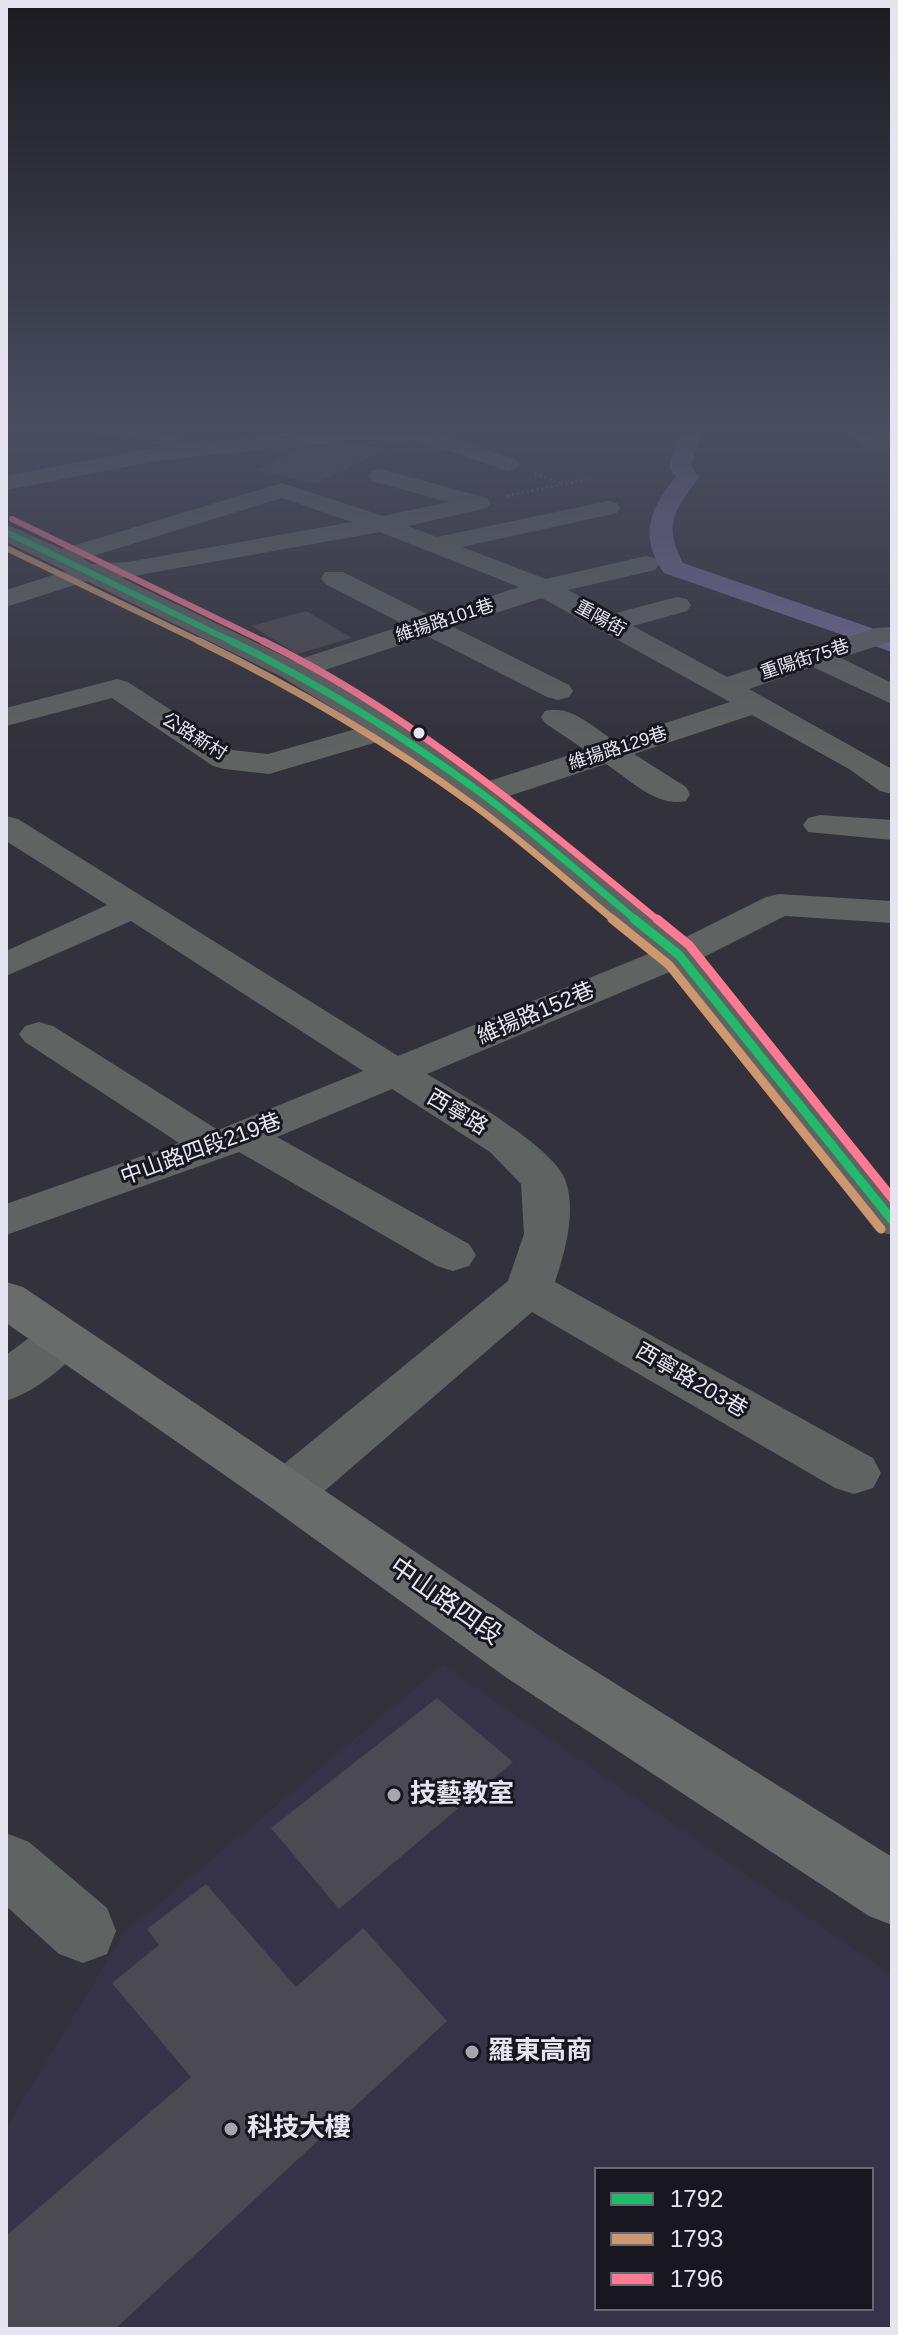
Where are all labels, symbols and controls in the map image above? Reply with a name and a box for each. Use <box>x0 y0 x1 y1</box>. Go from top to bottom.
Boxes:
street label: 維揚路101巷 <box>393 595 497 647</box>
street label: 重陽街 <box>571 596 629 642</box>
street label: 重陽街75巷 <box>758 636 852 684</box>
street label: 公路新村 <box>158 709 230 765</box>
street label: 維揚路129巷 <box>566 723 670 775</box>
unlabelled marker <box>411 725 427 741</box>
street label: 維揚路152巷 <box>473 977 599 1051</box>
street label: 西寧路 <box>422 1085 492 1141</box>
street label: 中山路四段219巷 <box>117 1109 285 1191</box>
street label: 西寧路203巷 <box>630 1338 752 1424</box>
street label: 中山路四段 <box>383 1552 507 1652</box>
place label: 技藝教室 <box>410 1779 514 1811</box>
marker: 技藝教室 <box>385 1786 403 1804</box>
place label: 羅東高商 <box>488 2036 592 2068</box>
marker: 羅東高商 <box>463 2043 481 2061</box>
place label: 科技大樓 <box>247 2113 351 2145</box>
marker: 科技大樓 <box>222 2120 240 2138</box>
legend <box>594 2167 874 2311</box>
text: 1792 <box>670 2185 723 2212</box>
text: 1793 <box>670 2225 723 2252</box>
text: 1796 <box>670 2265 723 2292</box>

